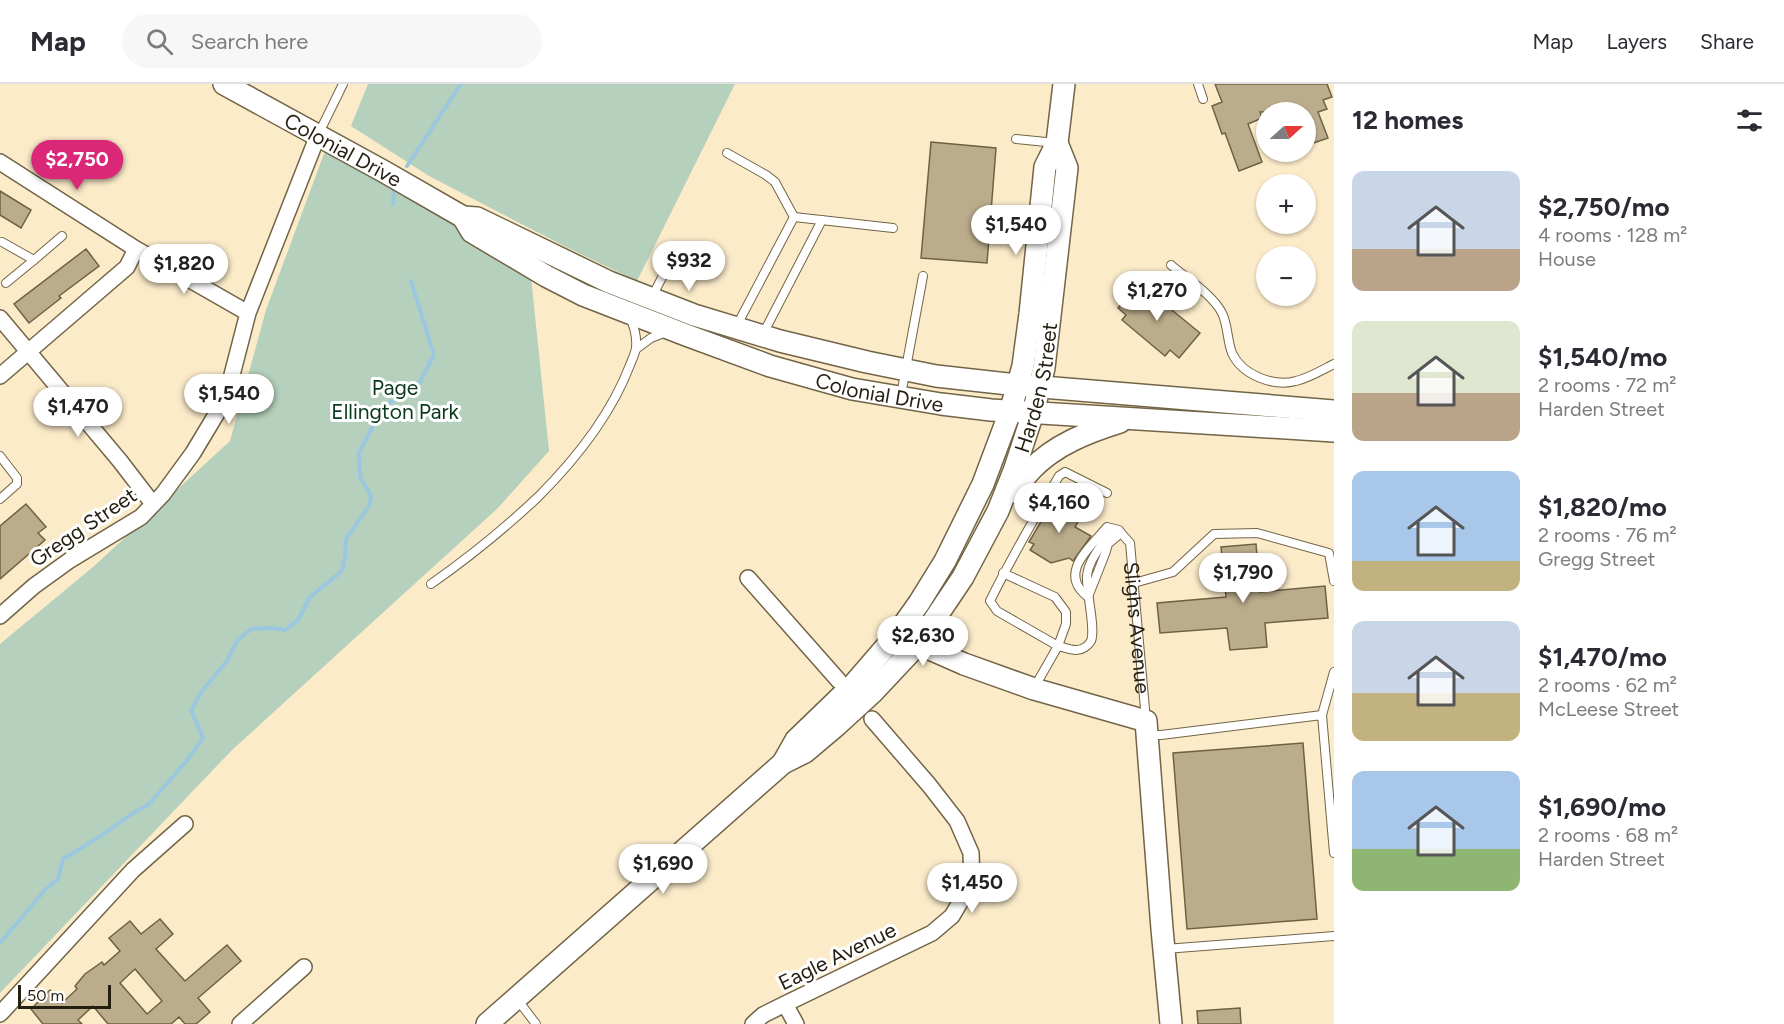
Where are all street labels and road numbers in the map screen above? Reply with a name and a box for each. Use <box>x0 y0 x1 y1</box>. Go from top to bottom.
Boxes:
street label: Colonial Drive <box>280 107 406 192</box>
street label: Harden Street <box>1008 321 1062 456</box>
street label: Colonial Drive <box>813 367 945 417</box>
street label: Gregg Street <box>25 482 141 572</box>
street label: Slighs Avenue <box>1119 561 1156 695</box>
street label: Eagle Avenue <box>774 917 900 995</box>

